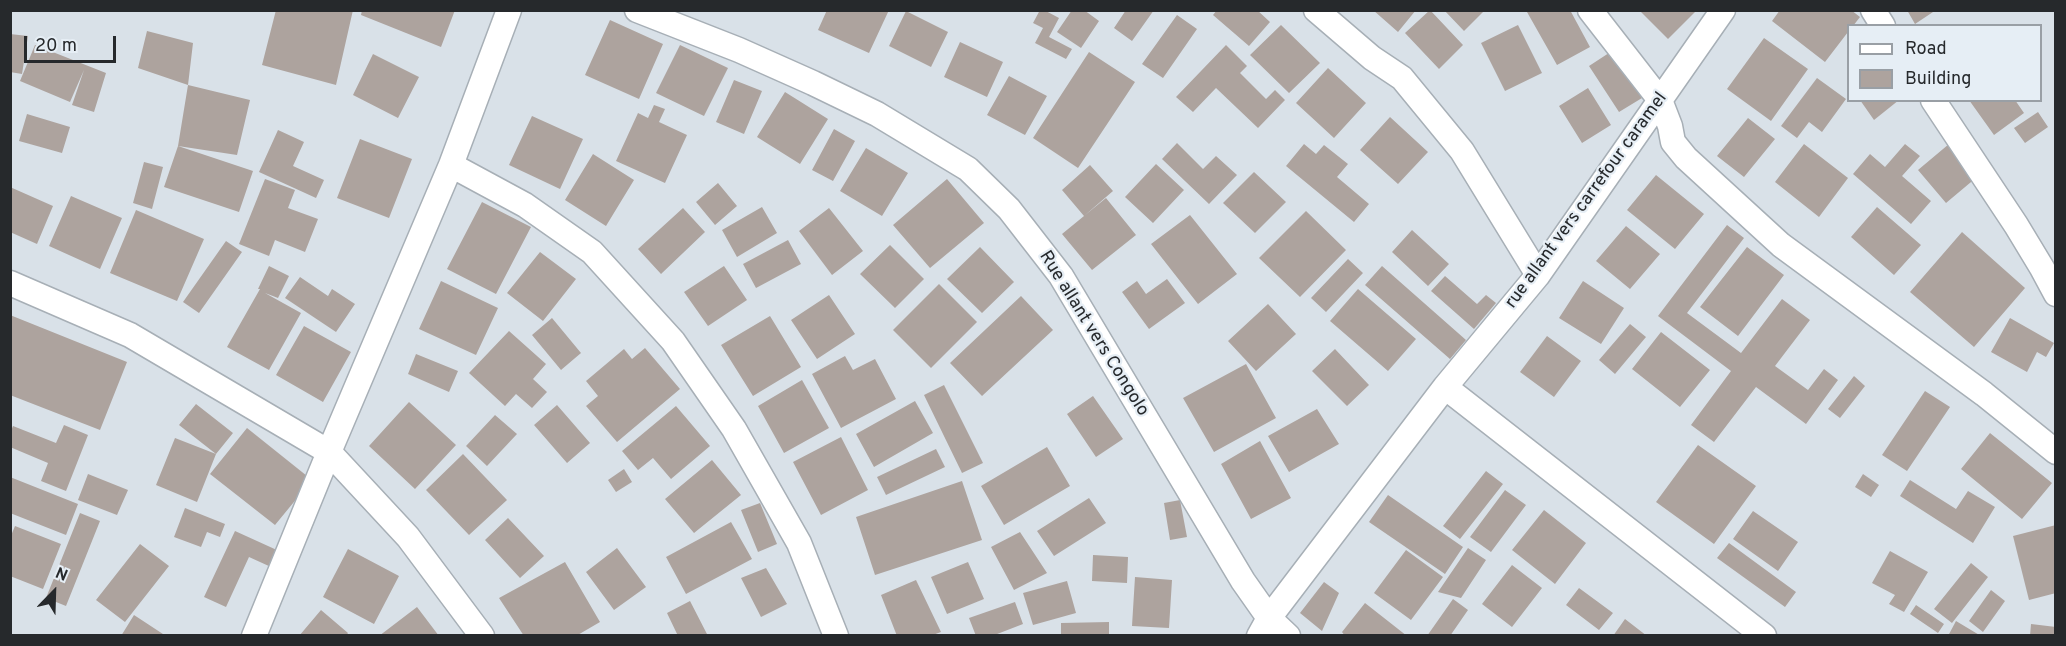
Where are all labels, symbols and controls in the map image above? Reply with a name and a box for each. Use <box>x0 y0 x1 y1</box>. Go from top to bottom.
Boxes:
scale bar <box>27 24 118 62</box>
legend <box>1847 24 2042 102</box>
text: 20 m <box>35 35 77 58</box>
text: Road <box>1905 38 1947 61</box>
text: Building <box>1905 68 1971 91</box>
street label: rue allant vers carrefour caramel <box>1501 89 1673 313</box>
street label: Rue allant vers Congolo <box>1033 247 1153 421</box>
north arrow <box>24 562 84 622</box>
text: N <box>52 564 70 587</box>

